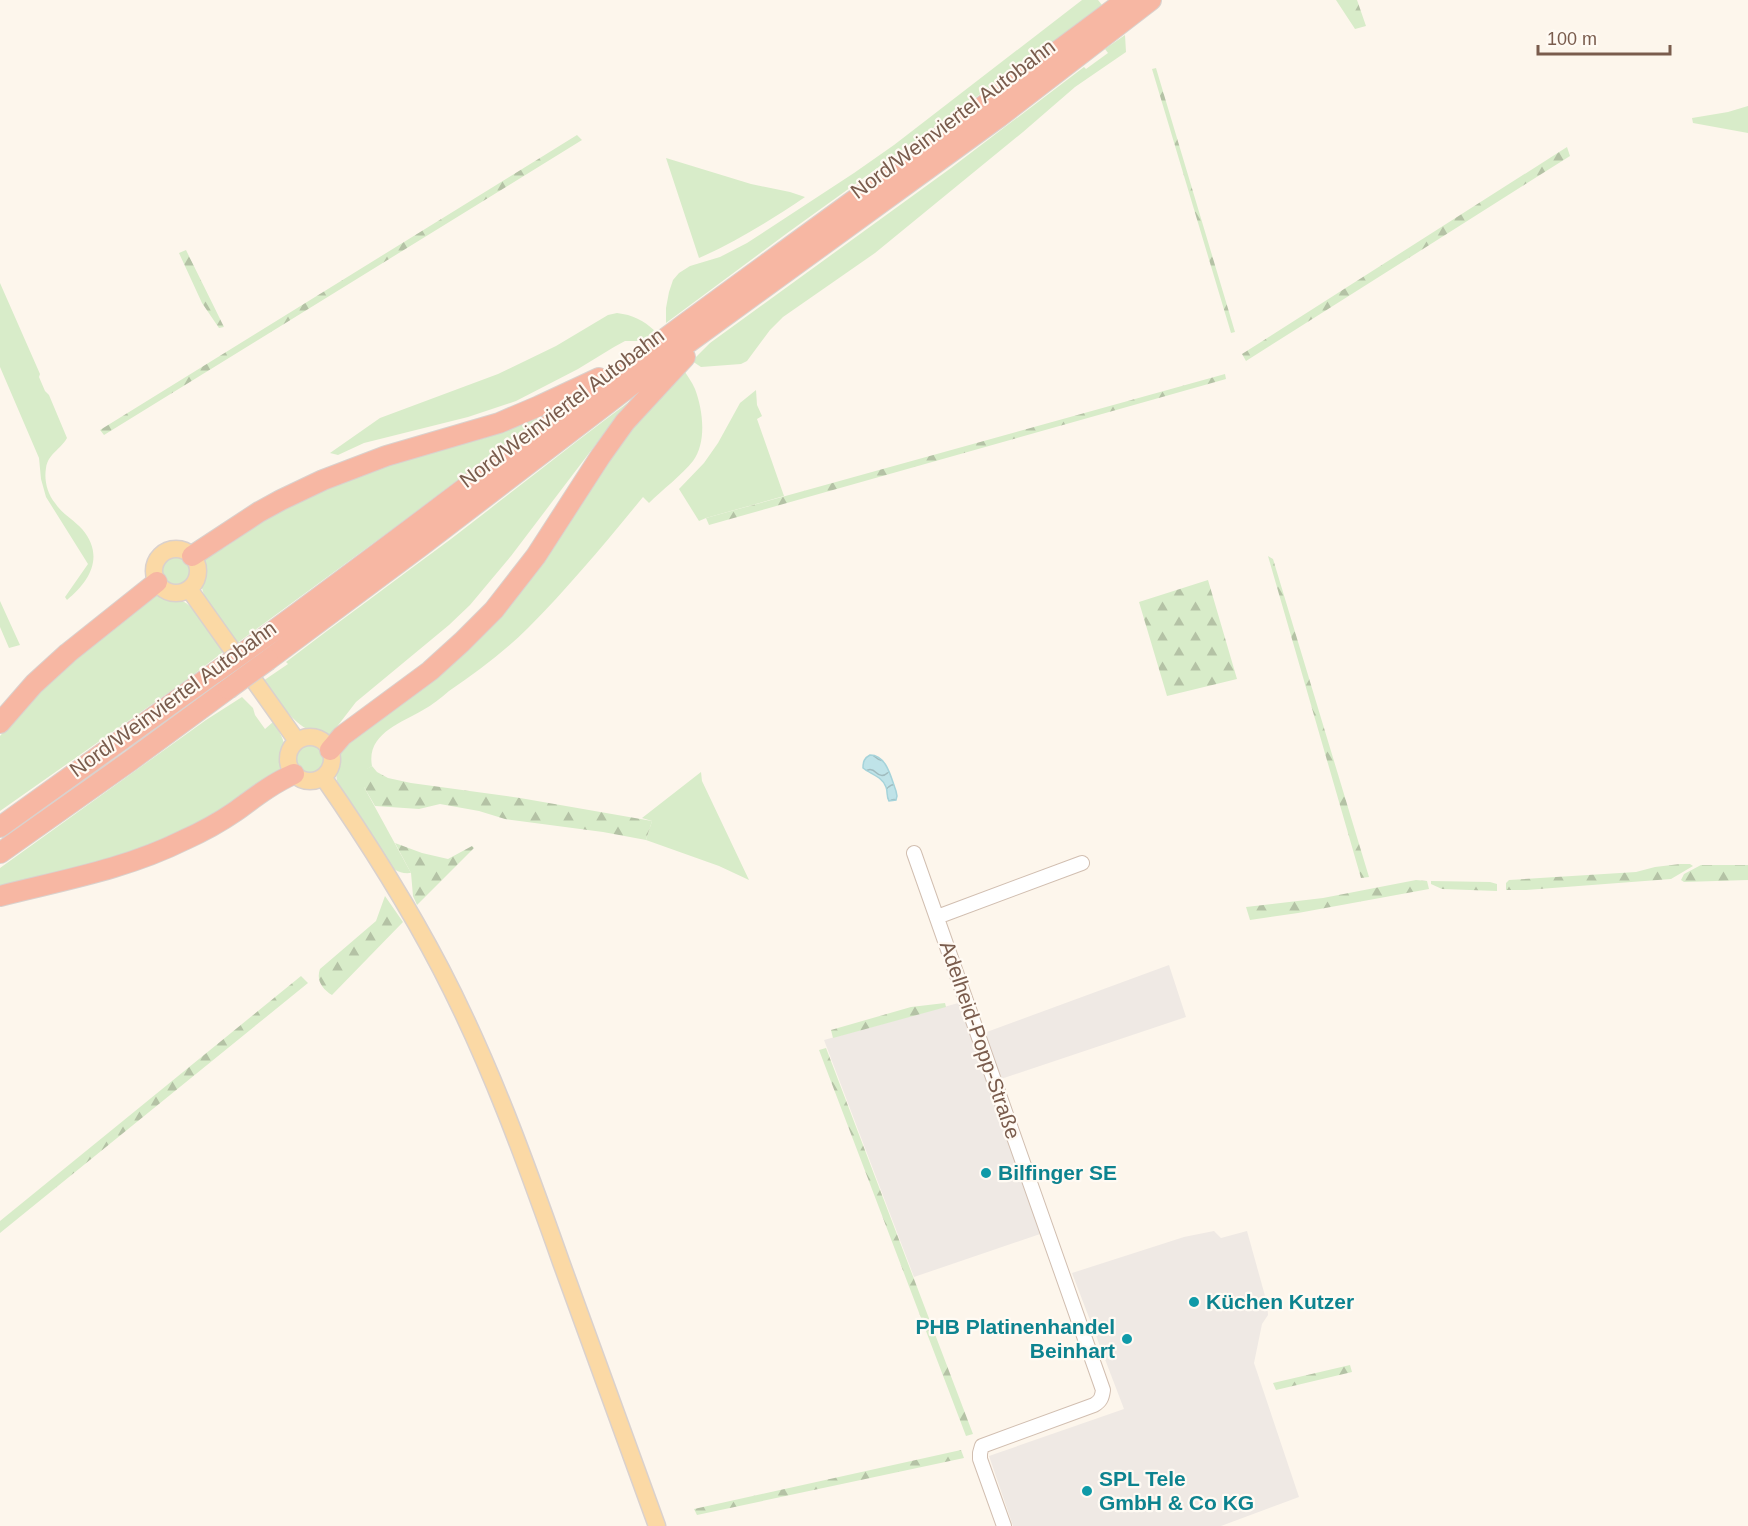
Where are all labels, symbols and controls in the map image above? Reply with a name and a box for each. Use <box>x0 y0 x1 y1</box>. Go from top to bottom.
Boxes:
scale bar <box>1538 18 1670 56</box>
text: 100 m <box>1547 29 1597 49</box>
street label: Nord/Weinviertel Autobahn <box>846 34 1059 203</box>
street label: Nord/Weinviertel Autobahn <box>455 323 668 492</box>
street label: Nord/Weinviertel Autobahn <box>65 616 280 781</box>
street label: Adelheid-Popp-Straße <box>936 938 1025 1142</box>
place label: Bilfinger SE <box>998 1161 1117 1184</box>
marker: Bilfinger SE <box>979 1166 993 1180</box>
place label: Küchen Kutzer <box>1206 1290 1354 1313</box>
marker: Küchen Kutzer <box>1187 1295 1201 1309</box>
place label: PHB Platinenhandel Beinhart <box>915 1315 1115 1362</box>
marker: PHB Platinenhandel Beinhart <box>1120 1332 1134 1346</box>
place label: SPL Tele GmbH & Co KG <box>1099 1467 1254 1514</box>
marker: SPL Tele GmbH & Co KG <box>1080 1484 1094 1498</box>

